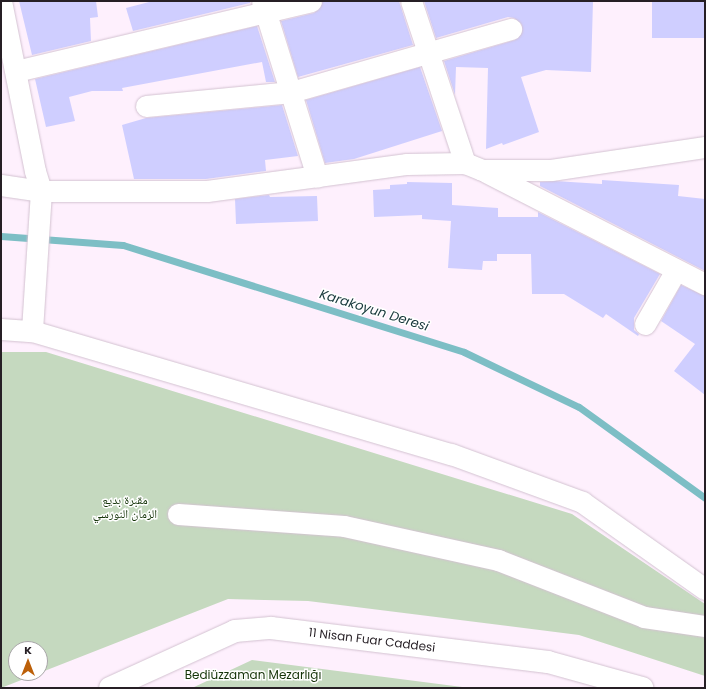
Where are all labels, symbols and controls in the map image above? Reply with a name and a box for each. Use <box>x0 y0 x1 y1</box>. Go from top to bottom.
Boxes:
water label: Karakoyun Deresi <box>318 287 430 335</box>
park label: مقبرة بديع الزمان النورسي <box>93 493 157 521</box>
street label: 11 Nisan Fuar Caddesi <box>308 625 436 655</box>
north arrow <box>8 641 48 681</box>
text: K <box>24 642 32 658</box>
park label: Bediüzzaman Mezarlığı <box>185 668 321 682</box>

